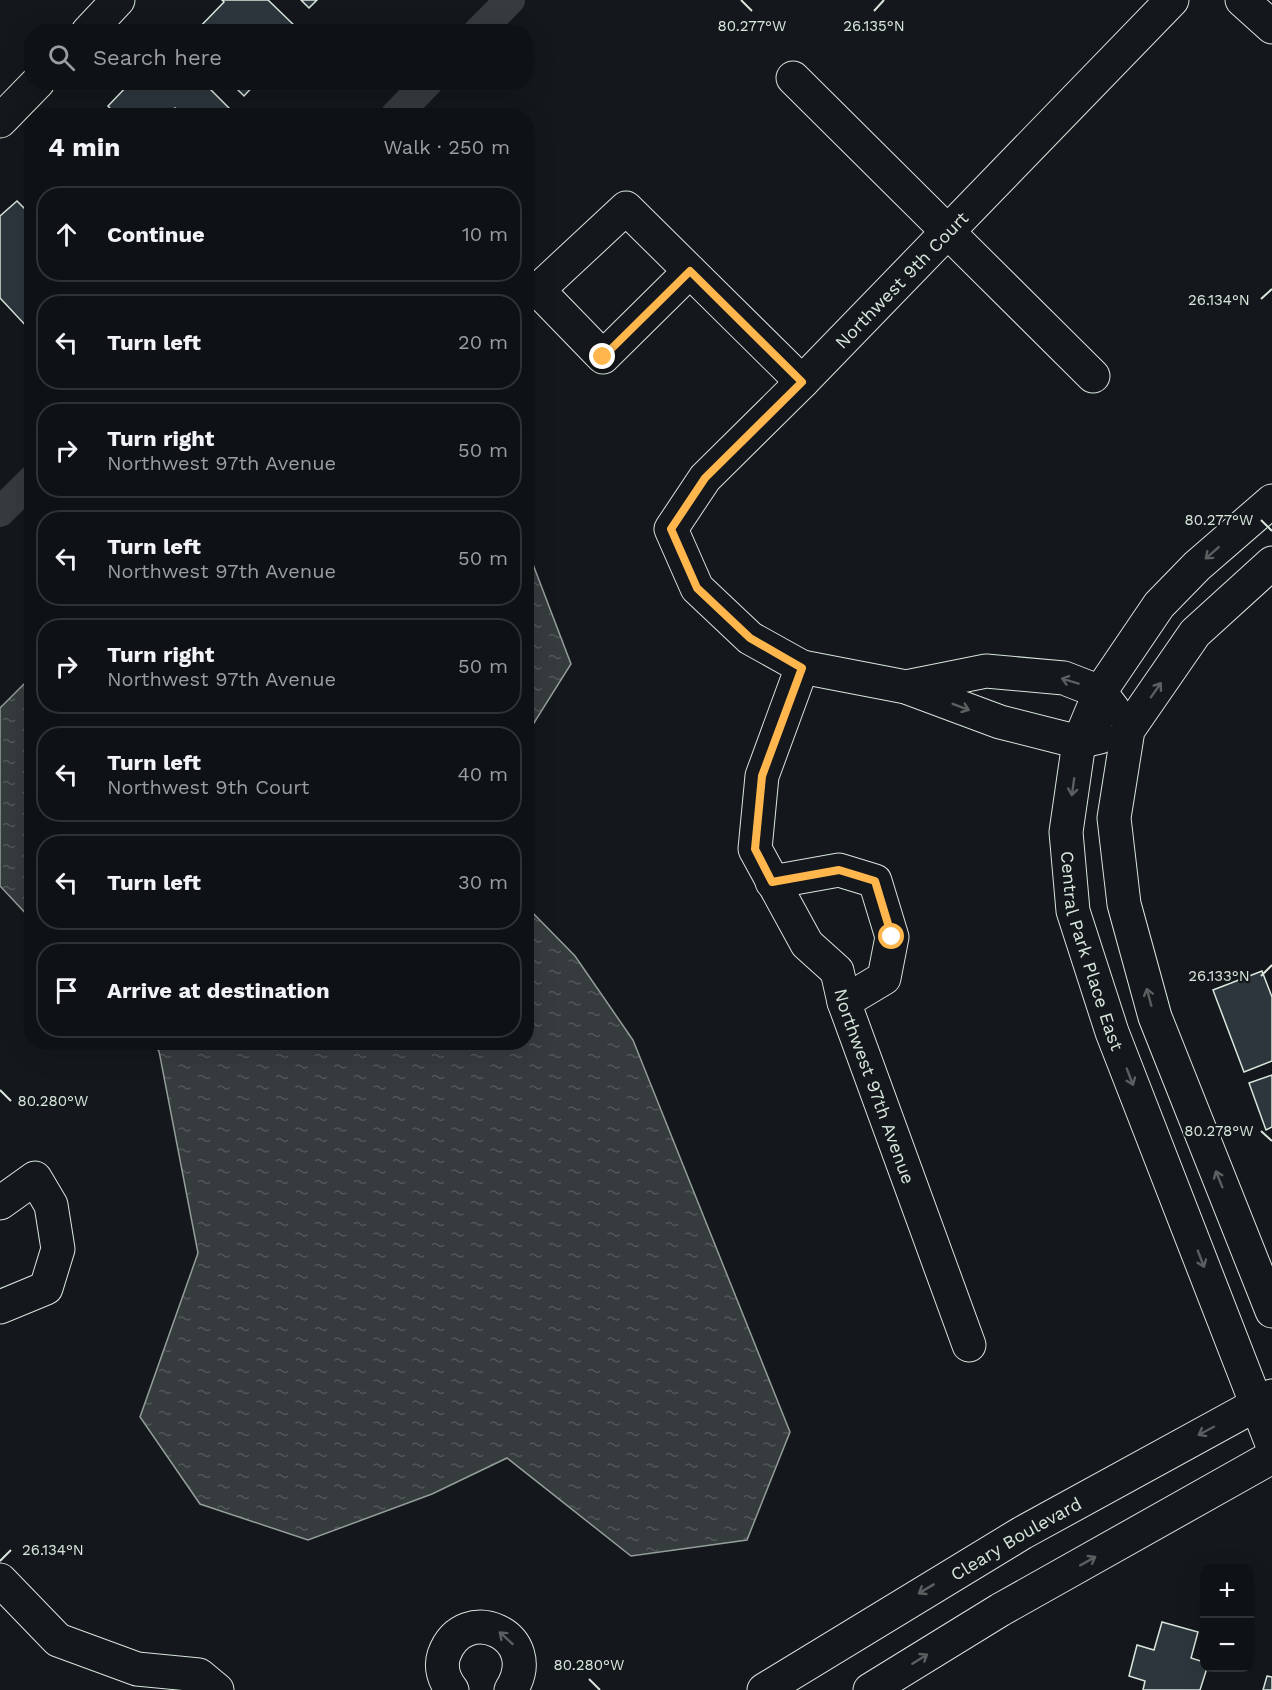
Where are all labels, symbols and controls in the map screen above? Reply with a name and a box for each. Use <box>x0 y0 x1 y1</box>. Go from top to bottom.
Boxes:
text: 80.277°W <box>718 17 786 35</box>
text: 26.135°N <box>843 17 905 35</box>
search box <box>24 24 534 90</box>
icon: search <box>45 41 78 74</box>
text: Search here <box>93 45 222 70</box>
text: 4 min <box>48 132 120 162</box>
text: Walk · 250 m <box>383 135 510 159</box>
street label: Northwest 9th Court <box>830 207 972 352</box>
icon: ahead <box>50 218 83 251</box>
text: Continue <box>107 222 205 247</box>
text: 10 m <box>462 222 508 246</box>
text: 26.134°N <box>1188 291 1250 309</box>
icon: left <box>50 326 83 359</box>
text: Turn left <box>107 330 201 355</box>
text: 20 m <box>458 330 508 354</box>
route end <box>589 343 615 369</box>
text: Turn right <box>107 426 214 451</box>
icon: right <box>50 434 83 467</box>
text: 50 m <box>458 438 508 462</box>
text: Northwest 97th Avenue <box>107 451 336 475</box>
text: 80.277°W <box>1185 511 1253 529</box>
text: Turn left <box>107 534 201 559</box>
icon: left <box>50 542 83 575</box>
text: 50 m <box>458 546 508 570</box>
one-way arrow <box>1205 546 1220 560</box>
text: Northwest 97th Avenue <box>107 559 336 583</box>
text: Turn right <box>107 642 214 667</box>
icon: right <box>50 650 83 683</box>
text: 50 m <box>458 654 508 678</box>
text: Northwest 97th Avenue <box>107 667 336 691</box>
one-way arrow <box>1061 675 1080 686</box>
one-way arrow <box>1150 682 1162 698</box>
one-way arrow <box>951 702 970 713</box>
text: Turn left <box>107 750 201 775</box>
icon: left <box>50 758 83 791</box>
text: 40 m <box>457 762 508 786</box>
text: Northwest 9th Court <box>107 775 309 799</box>
one-way arrow <box>1067 777 1078 796</box>
street label: Central Park Place East <box>1057 850 1129 1054</box>
icon: left <box>50 866 83 899</box>
text: Turn left <box>107 870 201 895</box>
text: 30 m <box>458 870 508 894</box>
route start <box>878 923 904 949</box>
text: 26.133°N <box>1188 967 1250 985</box>
icon: arrive <box>50 974 83 1007</box>
text: Arrive at destination <box>107 978 330 1003</box>
street label: Northwest 97th Avenue <box>831 986 920 1187</box>
one-way arrow <box>1143 988 1154 1007</box>
one-way arrow <box>1125 1067 1136 1086</box>
text: 80.280°W <box>18 1092 88 1110</box>
text: 80.278°W <box>1184 1122 1254 1140</box>
one-way arrow <box>1213 1170 1224 1188</box>
one-way arrow <box>1196 1249 1207 1267</box>
one-way arrow <box>1198 1425 1215 1437</box>
street label: Cleary Boulevard <box>947 1492 1085 1585</box>
text: 26.134°N <box>22 1541 84 1559</box>
one-way arrow <box>1079 1555 1096 1567</box>
map controls <box>1200 1564 1254 1672</box>
button: + <box>1200 1564 1254 1618</box>
one-way arrow <box>918 1584 935 1596</box>
button: − <box>1200 1618 1254 1672</box>
one-way arrow <box>499 1631 514 1645</box>
one-way arrow <box>911 1653 928 1665</box>
text: 80.280°W <box>554 1656 624 1674</box>

